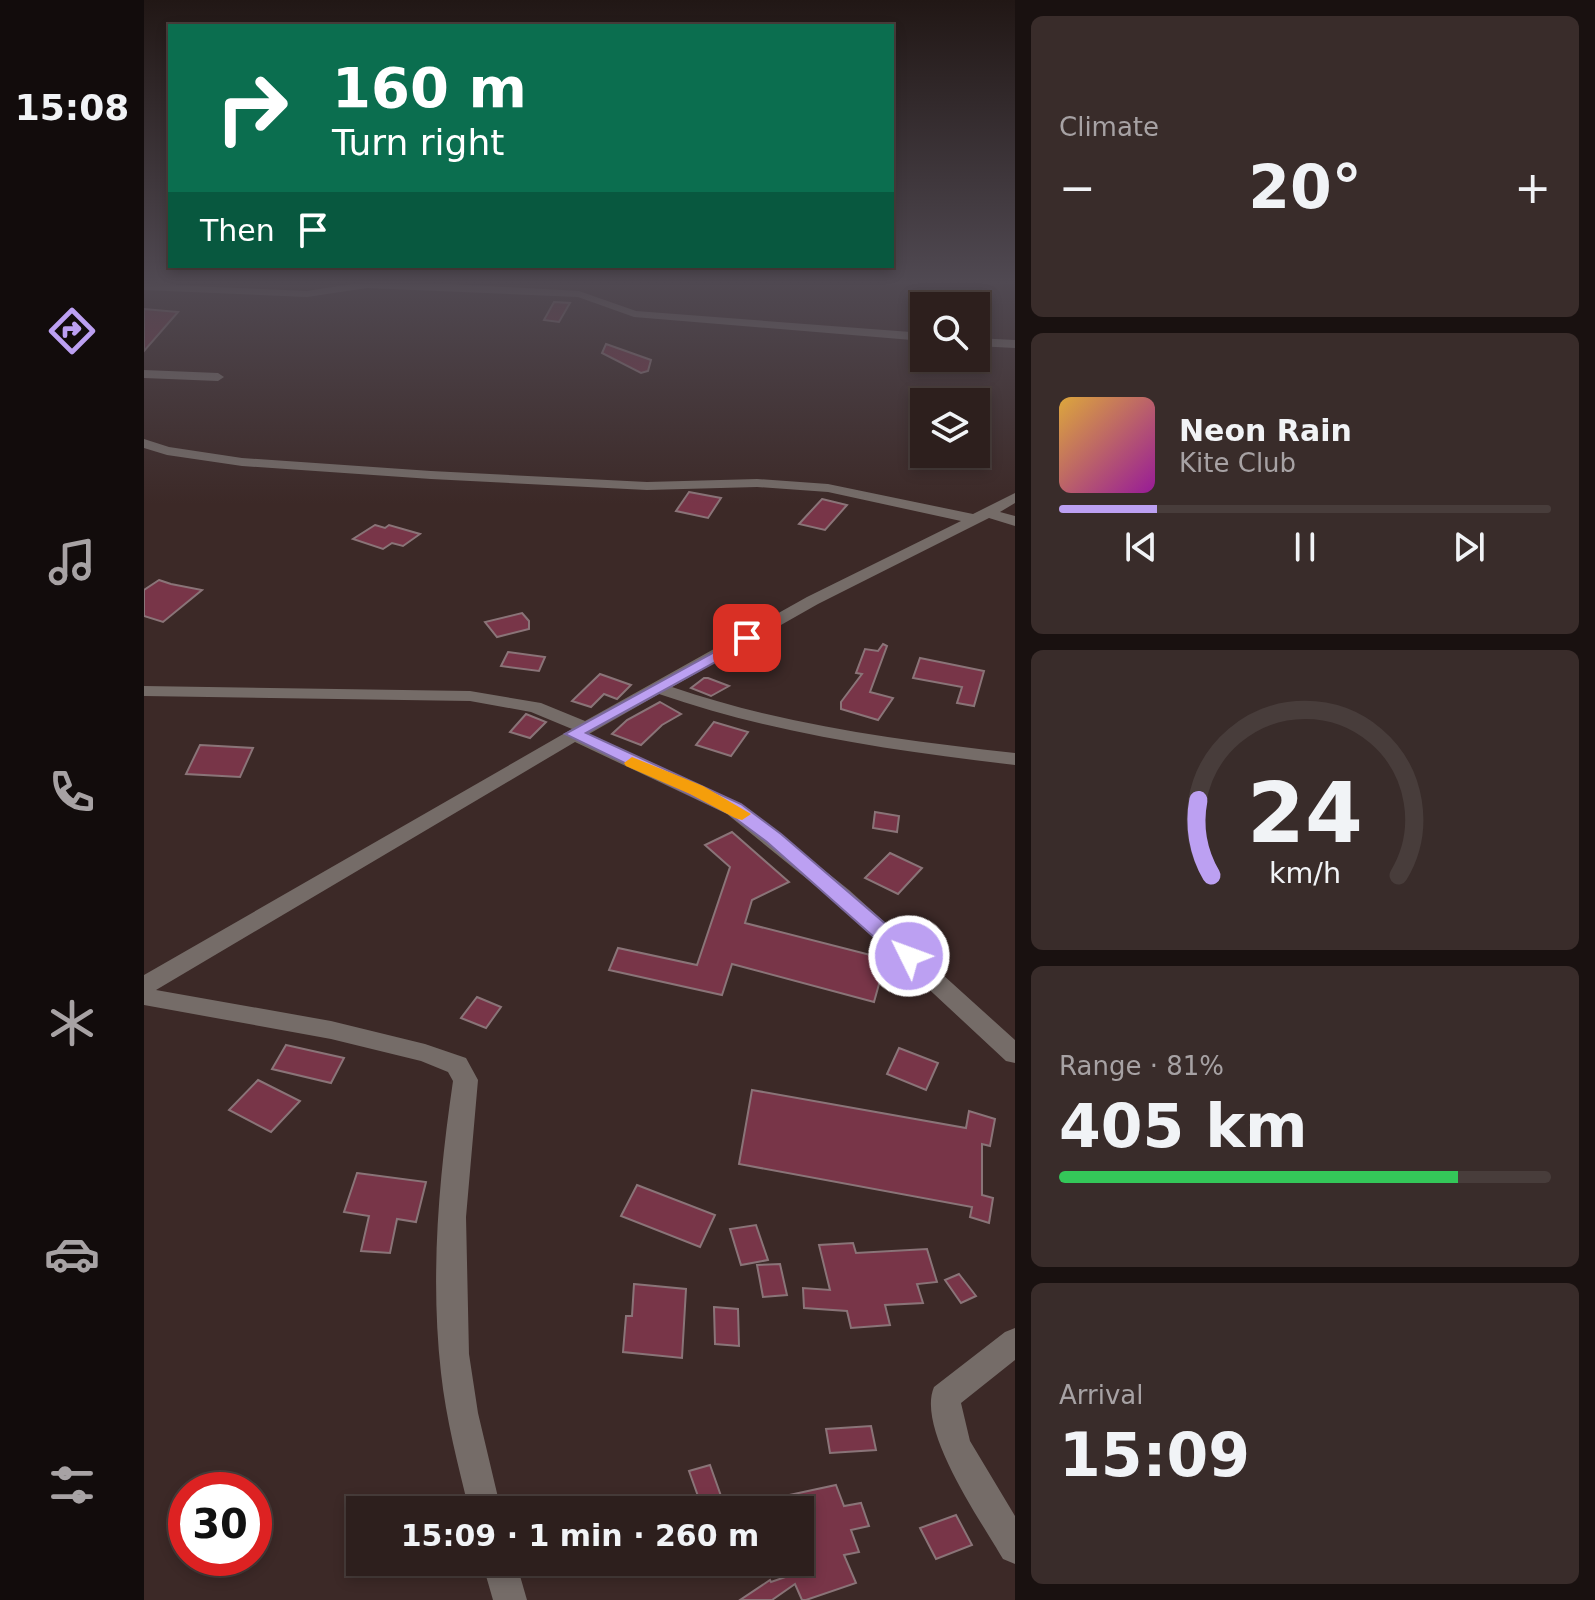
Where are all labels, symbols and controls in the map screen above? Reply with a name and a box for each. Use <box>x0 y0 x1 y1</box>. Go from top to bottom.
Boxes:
text: 160 m <box>332 55 527 120</box>
icon: right <box>200 56 304 160</box>
text: 15:08 <box>15 87 129 128</box>
text: Climate <box>1059 112 1159 142</box>
text: Turn right <box>332 122 504 163</box>
text: 20° <box>1248 152 1362 222</box>
text: − <box>1059 162 1096 213</box>
text: + <box>1514 162 1551 213</box>
icon: arrive <box>291 208 335 252</box>
text: Then <box>200 213 275 248</box>
map controls <box>910 292 990 468</box>
button: search <box>910 292 990 372</box>
icon: directions <box>44 303 100 359</box>
button: layers <box>910 388 990 468</box>
text: Neon Rain <box>1179 413 1352 448</box>
text: Kite Club <box>1179 448 1296 478</box>
icon: previous <box>1119 525 1163 569</box>
icon: pause <box>1283 525 1327 569</box>
icon: next <box>1447 525 1491 569</box>
icon: music <box>44 534 100 590</box>
pin <box>713 604 781 672</box>
icon: arrive <box>725 616 769 660</box>
icon: phone <box>44 764 100 820</box>
text: 24 <box>1247 765 1363 862</box>
text: km/h <box>1269 856 1341 890</box>
position arrow <box>867 914 951 998</box>
icon: climate <box>44 995 100 1051</box>
text: Range · 81% <box>1059 1051 1224 1081</box>
text: 405 km <box>1059 1091 1308 1161</box>
icon: car <box>44 1226 100 1282</box>
text: Arrival <box>1059 1380 1143 1410</box>
text: 15:09 <box>1059 1420 1250 1490</box>
icon: filters <box>44 1457 100 1513</box>
speed limit sign: 30 <box>168 1472 272 1576</box>
text: 15:09 · 1 min · 260 m <box>401 1518 759 1553</box>

